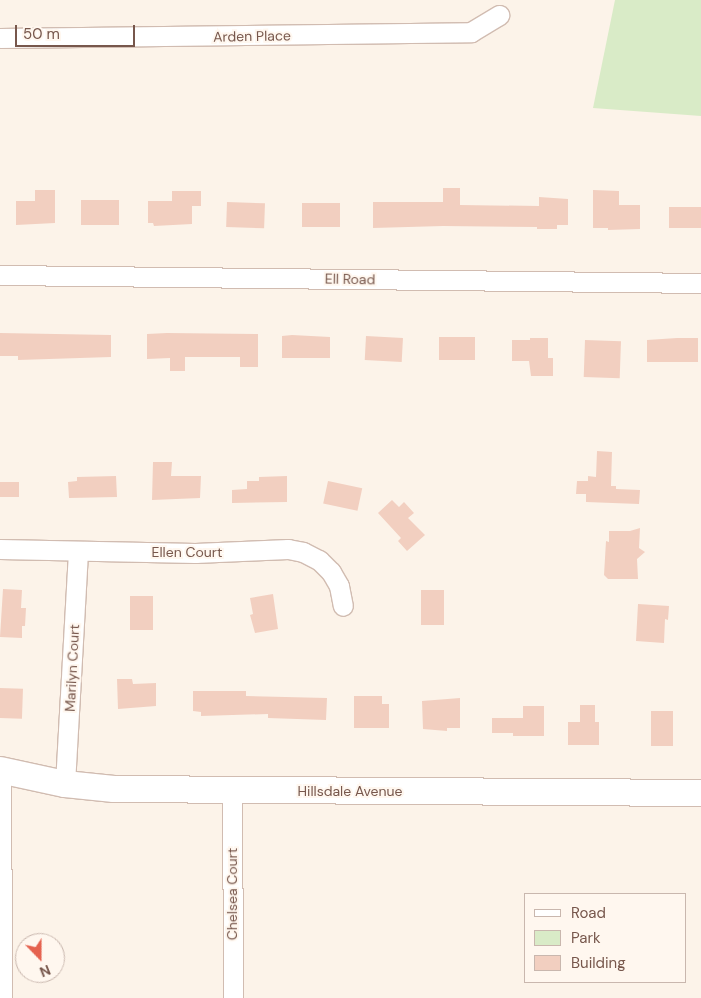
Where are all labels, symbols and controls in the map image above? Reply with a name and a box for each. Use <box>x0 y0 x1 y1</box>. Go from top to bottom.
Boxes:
scale bar <box>18 15 138 47</box>
text: 50 m <box>23 24 60 44</box>
street label: Arden Place <box>213 27 291 45</box>
street label: Ell Road <box>325 270 375 288</box>
street label: Ellen Court <box>152 544 222 560</box>
street label: Marilyn Court <box>61 624 83 712</box>
street label: Hillsdale Avenue <box>298 783 402 799</box>
street label: Chelsea Court <box>224 848 240 940</box>
legend <box>524 893 686 983</box>
text: Road <box>571 903 606 923</box>
text: Park <box>571 928 601 948</box>
north arrow <box>15 933 65 983</box>
text: Building <box>571 953 626 973</box>
text: N <box>37 961 53 981</box>

